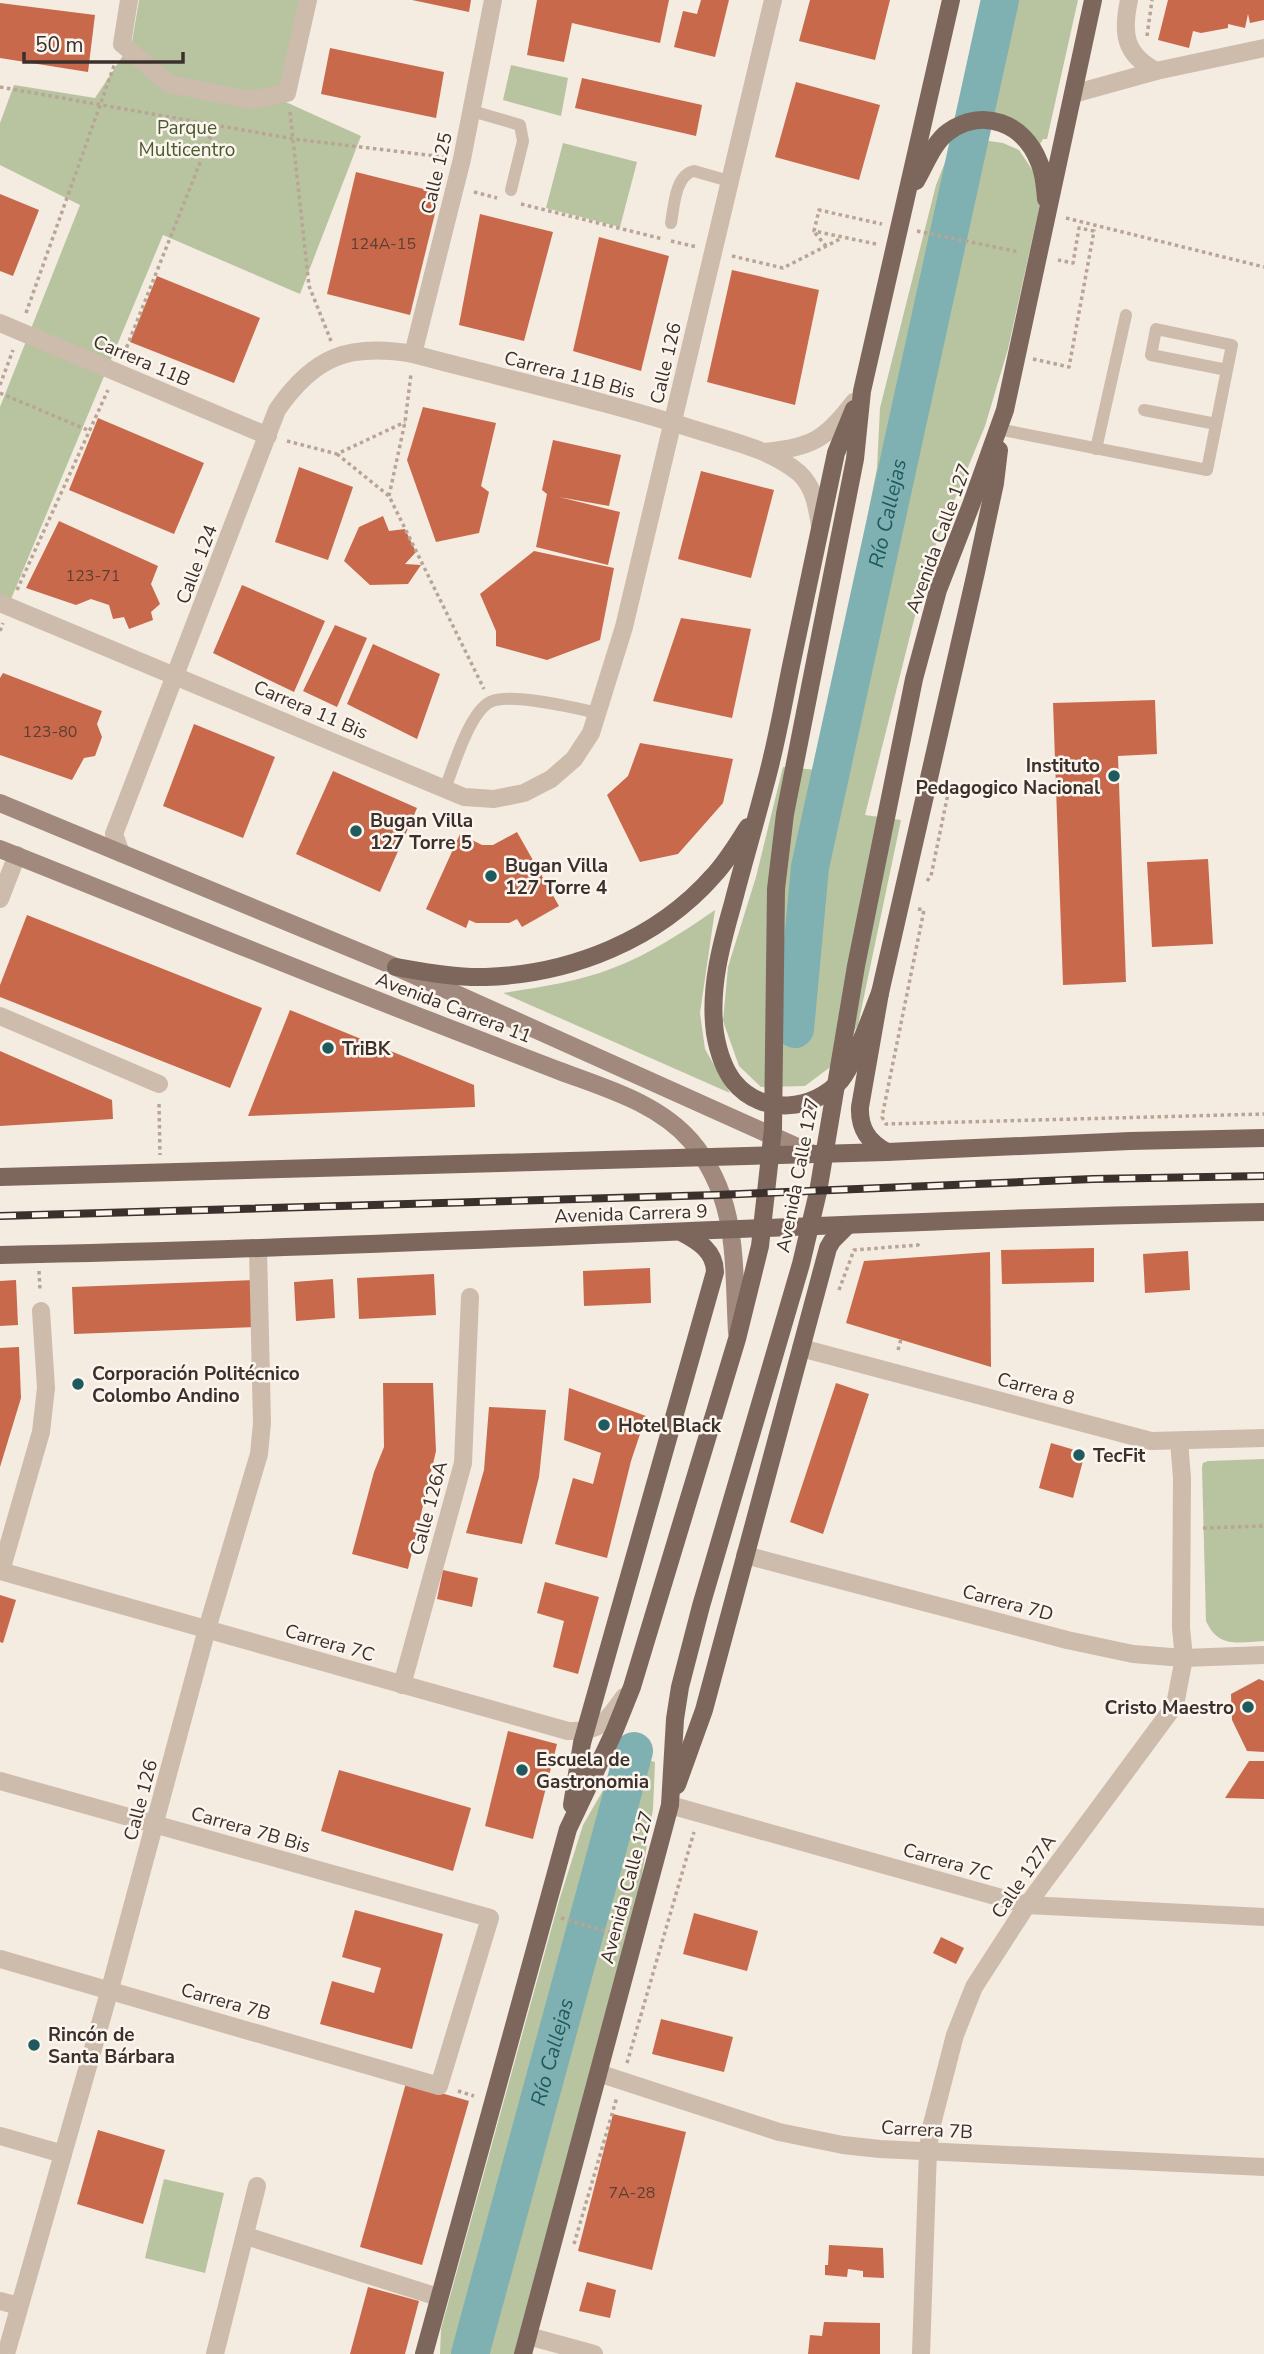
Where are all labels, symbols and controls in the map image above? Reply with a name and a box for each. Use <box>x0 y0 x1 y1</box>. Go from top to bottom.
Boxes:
scale bar <box>24 21 184 65</box>
text: 50 m <box>35 31 84 59</box>
park label: Parque Multicentro <box>139 115 235 163</box>
street label: Calle 125 <box>415 130 459 217</box>
house number: 124A-15 <box>350 233 416 255</box>
street label: Calle 126 <box>644 320 688 407</box>
street label: Carrera 11B <box>89 329 194 393</box>
street label: Carrera 11B Bis <box>501 345 638 405</box>
water label: Río Callejas <box>862 456 913 570</box>
street label: Avenida Calle 127 <box>900 460 978 617</box>
street label: Calle 124 <box>170 521 224 608</box>
house number: 123-71 <box>66 565 120 587</box>
street label: Carrera 11 Bis <box>249 674 372 746</box>
house number: 123-80 <box>23 721 77 743</box>
place label: Instituto Pedagogico Nacional <box>915 753 1100 801</box>
marker: Instituto Pedagogico Nacional <box>1106 768 1122 784</box>
place label: Bugan Villa 127 Torre 5 <box>370 808 473 856</box>
marker: Bugan Villa 127 Torre 5 <box>348 823 364 839</box>
place label: Bugan Villa 127 Torre 4 <box>505 853 608 901</box>
marker: Bugan Villa 127 Torre 4 <box>483 868 499 884</box>
street label: Avenida Carrera 11 <box>372 966 535 1050</box>
place label: TriBK <box>342 1036 392 1062</box>
marker: TriBK <box>320 1040 336 1056</box>
street label: Avenida Calle 127 <box>770 1096 826 1255</box>
street label: Avenida Carrera 9 <box>554 1198 708 1230</box>
place label: Corporación Politécnico Colombo Andino <box>92 1361 300 1409</box>
street label: Carrera 8 <box>994 1366 1077 1412</box>
marker: Corporación Politécnico Colombo Andino <box>70 1376 86 1392</box>
place label: Hotel Black <box>618 1413 722 1439</box>
marker: Hotel Black <box>596 1417 612 1433</box>
place label: TecFit <box>1093 1443 1146 1469</box>
marker: TecFit <box>1071 1447 1087 1463</box>
street label: Calle 126A <box>404 1458 454 1558</box>
street label: Carrera 7D <box>959 1578 1056 1628</box>
street label: Carrera 7C <box>282 1618 378 1668</box>
place label: Cristo Maestro <box>1104 1695 1234 1721</box>
marker: Cristo Maestro <box>1240 1699 1256 1715</box>
place label: Escuela de Gastronomia <box>536 1747 649 1795</box>
street label: Calle 126 <box>118 1757 164 1844</box>
marker: Escuela de Gastronomia <box>514 1762 530 1778</box>
street label: Carrera 7B Bis <box>188 1800 314 1859</box>
street label: Avenida Calle 127 <box>594 1808 660 1967</box>
street label: Calle 127A <box>985 1829 1062 1924</box>
street label: Carrera 7C <box>900 1837 996 1887</box>
street label: Carrera 7B <box>178 1977 274 2027</box>
water label: Río Callejas <box>524 1995 580 2109</box>
place label: Rincón de Santa Bárbara <box>48 2022 175 2070</box>
marker: Rincón de Santa Bárbara <box>26 2037 42 2053</box>
street label: Carrera 7B <box>880 2115 974 2145</box>
house number: 7A-28 <box>609 2182 655 2204</box>

